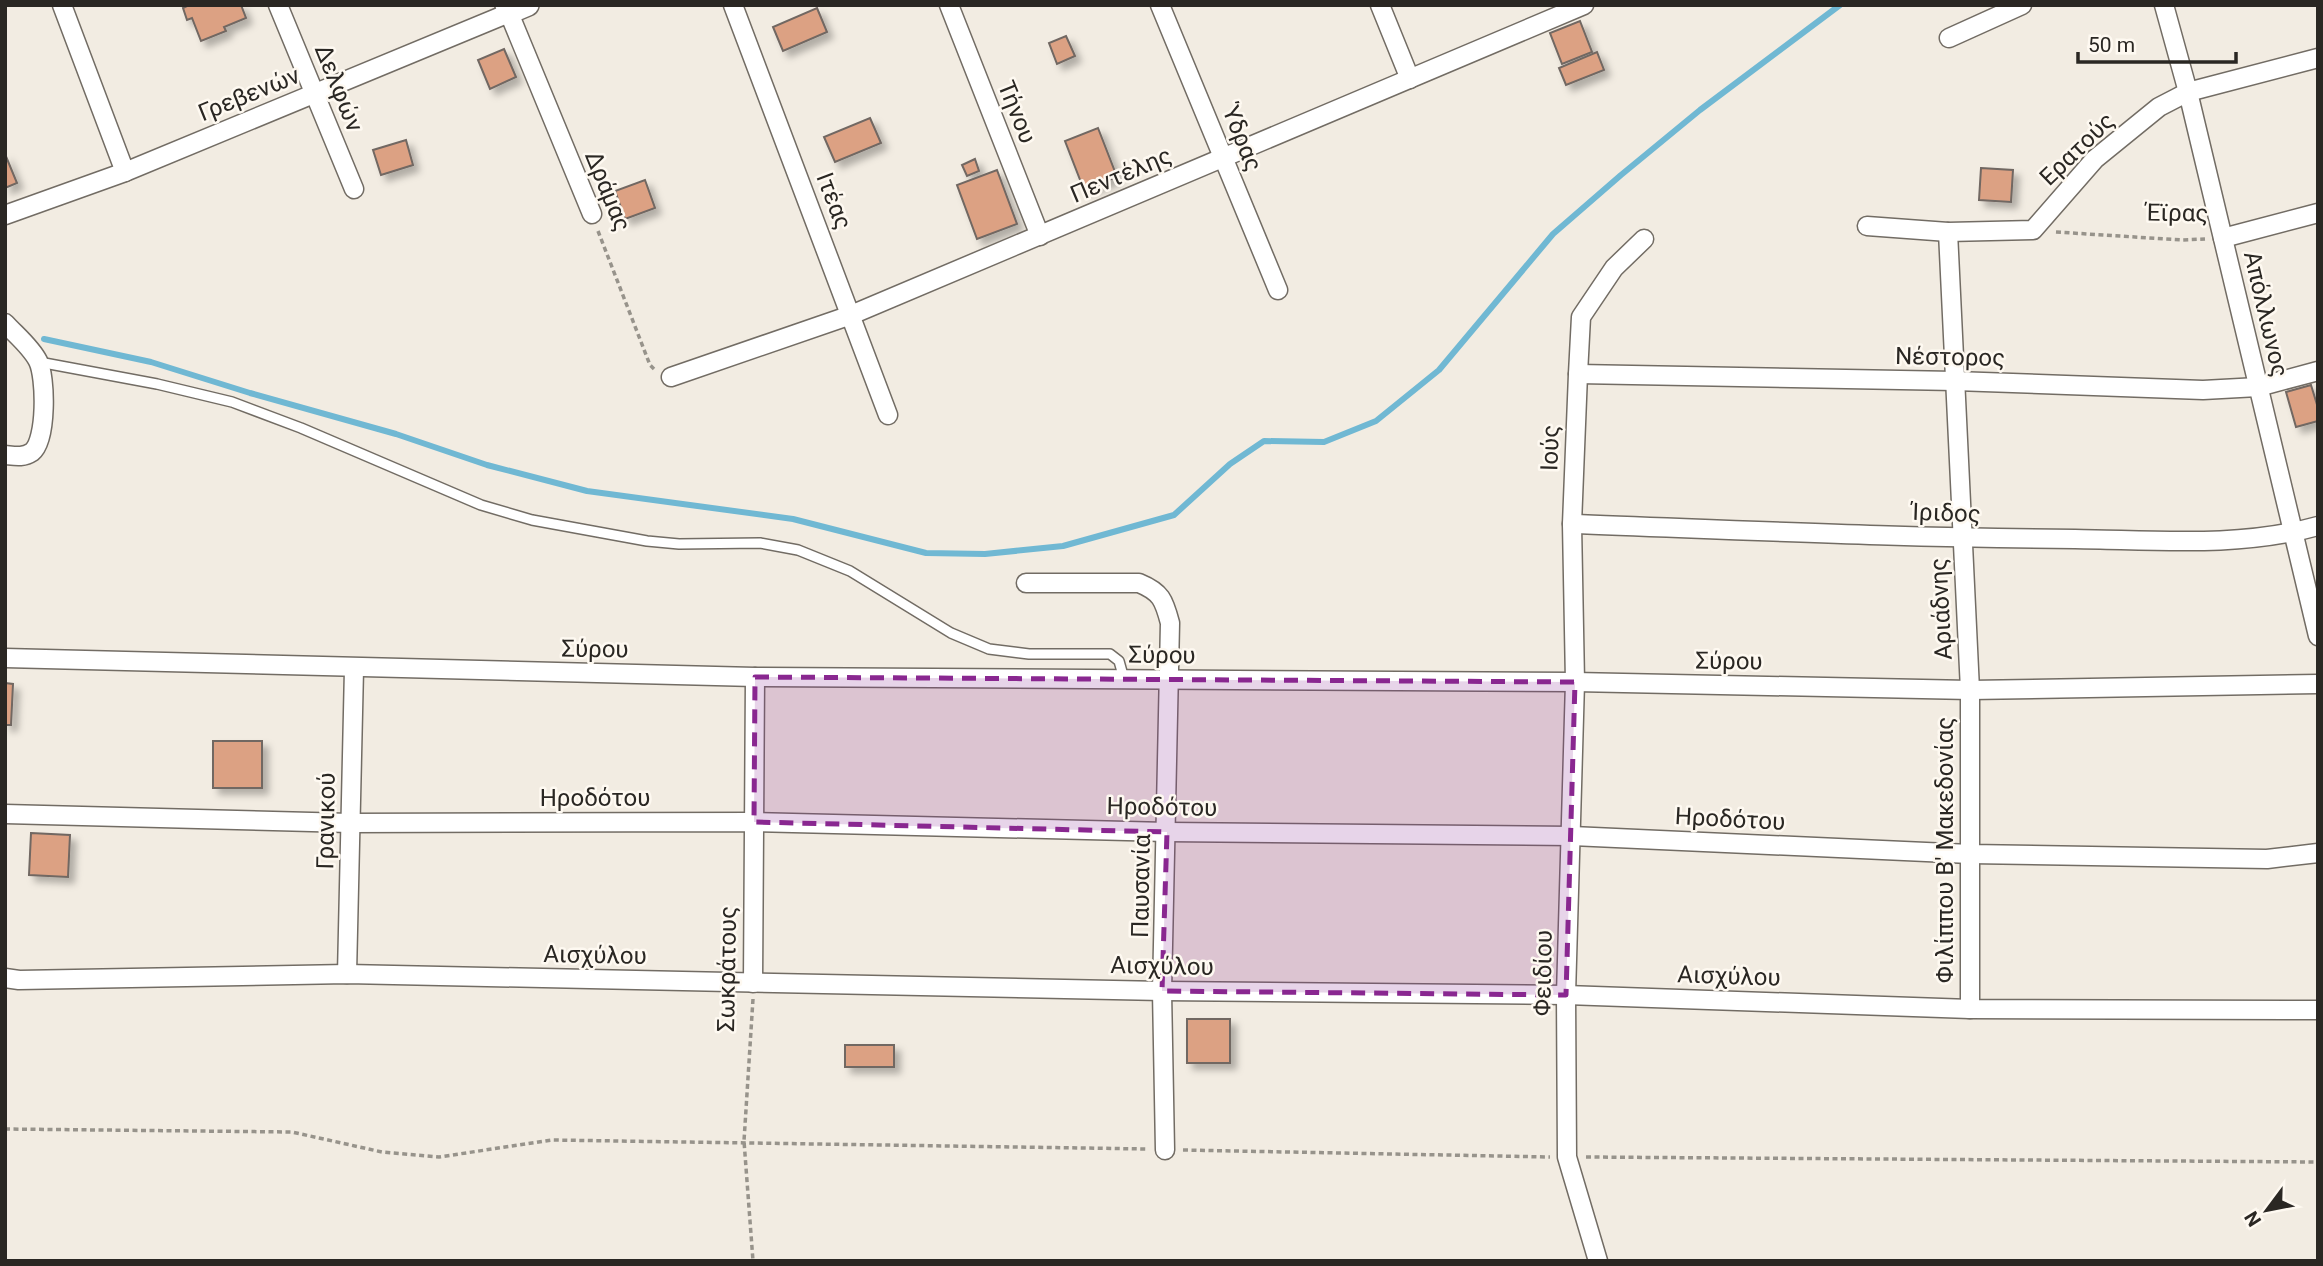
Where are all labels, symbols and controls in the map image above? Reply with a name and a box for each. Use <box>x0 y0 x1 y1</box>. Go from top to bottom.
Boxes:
scale bar <box>2078 21 2236 65</box>
text: 50 m <box>2088 33 2135 57</box>
street label: Δελφών <box>309 40 369 136</box>
street label: Γρεβενών <box>194 61 304 127</box>
street label: Τήνου <box>992 77 1042 147</box>
street label: Ύδρας <box>1215 99 1268 175</box>
street label: Ερατούς <box>2034 107 2120 191</box>
street label: Πεντέλης <box>1066 141 1176 209</box>
street label: Δράμας <box>579 147 637 235</box>
street label: Ιτέας <box>810 169 858 233</box>
street label: Έϊρας <box>2143 198 2209 228</box>
street label: Απόλλωνος <box>2238 248 2294 380</box>
street label: Νέστορος <box>1895 342 2005 372</box>
street label: Ιούς <box>1535 424 1565 472</box>
street label: Ίριδος <box>1909 498 1981 528</box>
street label: Αριάδνης <box>1924 557 1958 661</box>
street label: Σύρου <box>561 634 629 664</box>
street label: Σύρου <box>1128 640 1196 670</box>
street label: Σύρου <box>1695 646 1763 676</box>
street label: Φιλίππου Β' Μακεδονίας <box>1931 717 1959 983</box>
street label: Γρανικού <box>311 772 341 870</box>
street label: Ηροδότου <box>540 784 650 812</box>
street label: Ηροδότου <box>1107 792 1217 822</box>
street label: Ηροδότου <box>1674 802 1786 836</box>
street label: Παυσανία <box>1126 833 1156 938</box>
street label: Σωκράτους <box>712 906 742 1032</box>
street label: Φειδίου <box>1528 930 1558 1016</box>
street label: Αισχύλου <box>543 940 647 970</box>
street label: Αισχύλου <box>1110 951 1214 981</box>
street label: Αισχύλου <box>1677 960 1781 992</box>
north arrow <box>2232 1175 2302 1245</box>
text: N <box>2240 1207 2266 1231</box>

